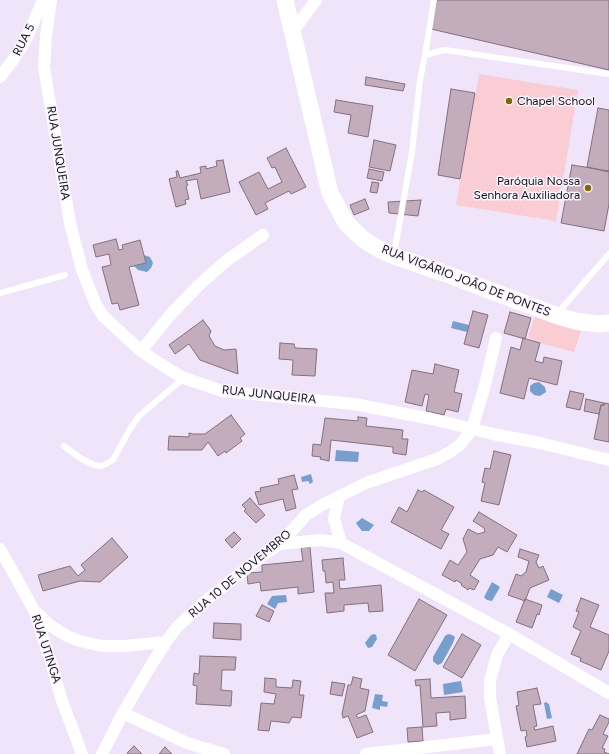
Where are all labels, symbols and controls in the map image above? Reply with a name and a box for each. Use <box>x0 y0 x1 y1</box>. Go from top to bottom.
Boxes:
street label: RUA 5 <box>10 22 38 58</box>
place label: Chapel School <box>517 94 595 108</box>
marker: Chapel School <box>504 96 514 106</box>
street label: RUA JUNQUEIRA <box>43 105 73 201</box>
place label: Paróquia Nossa Senhora Auxiliadora <box>474 174 580 202</box>
marker: Paróquia Nossa Senhora Auxiliadora <box>583 183 593 193</box>
street label: RUA VIGÁRIO JOÃO DE PONTES <box>379 242 553 320</box>
street label: RUA JUNQUEIRA <box>221 383 317 407</box>
street label: RUA 10 DE NOVEMBRO <box>186 527 294 621</box>
street label: RUA UTINGA <box>28 613 64 685</box>

